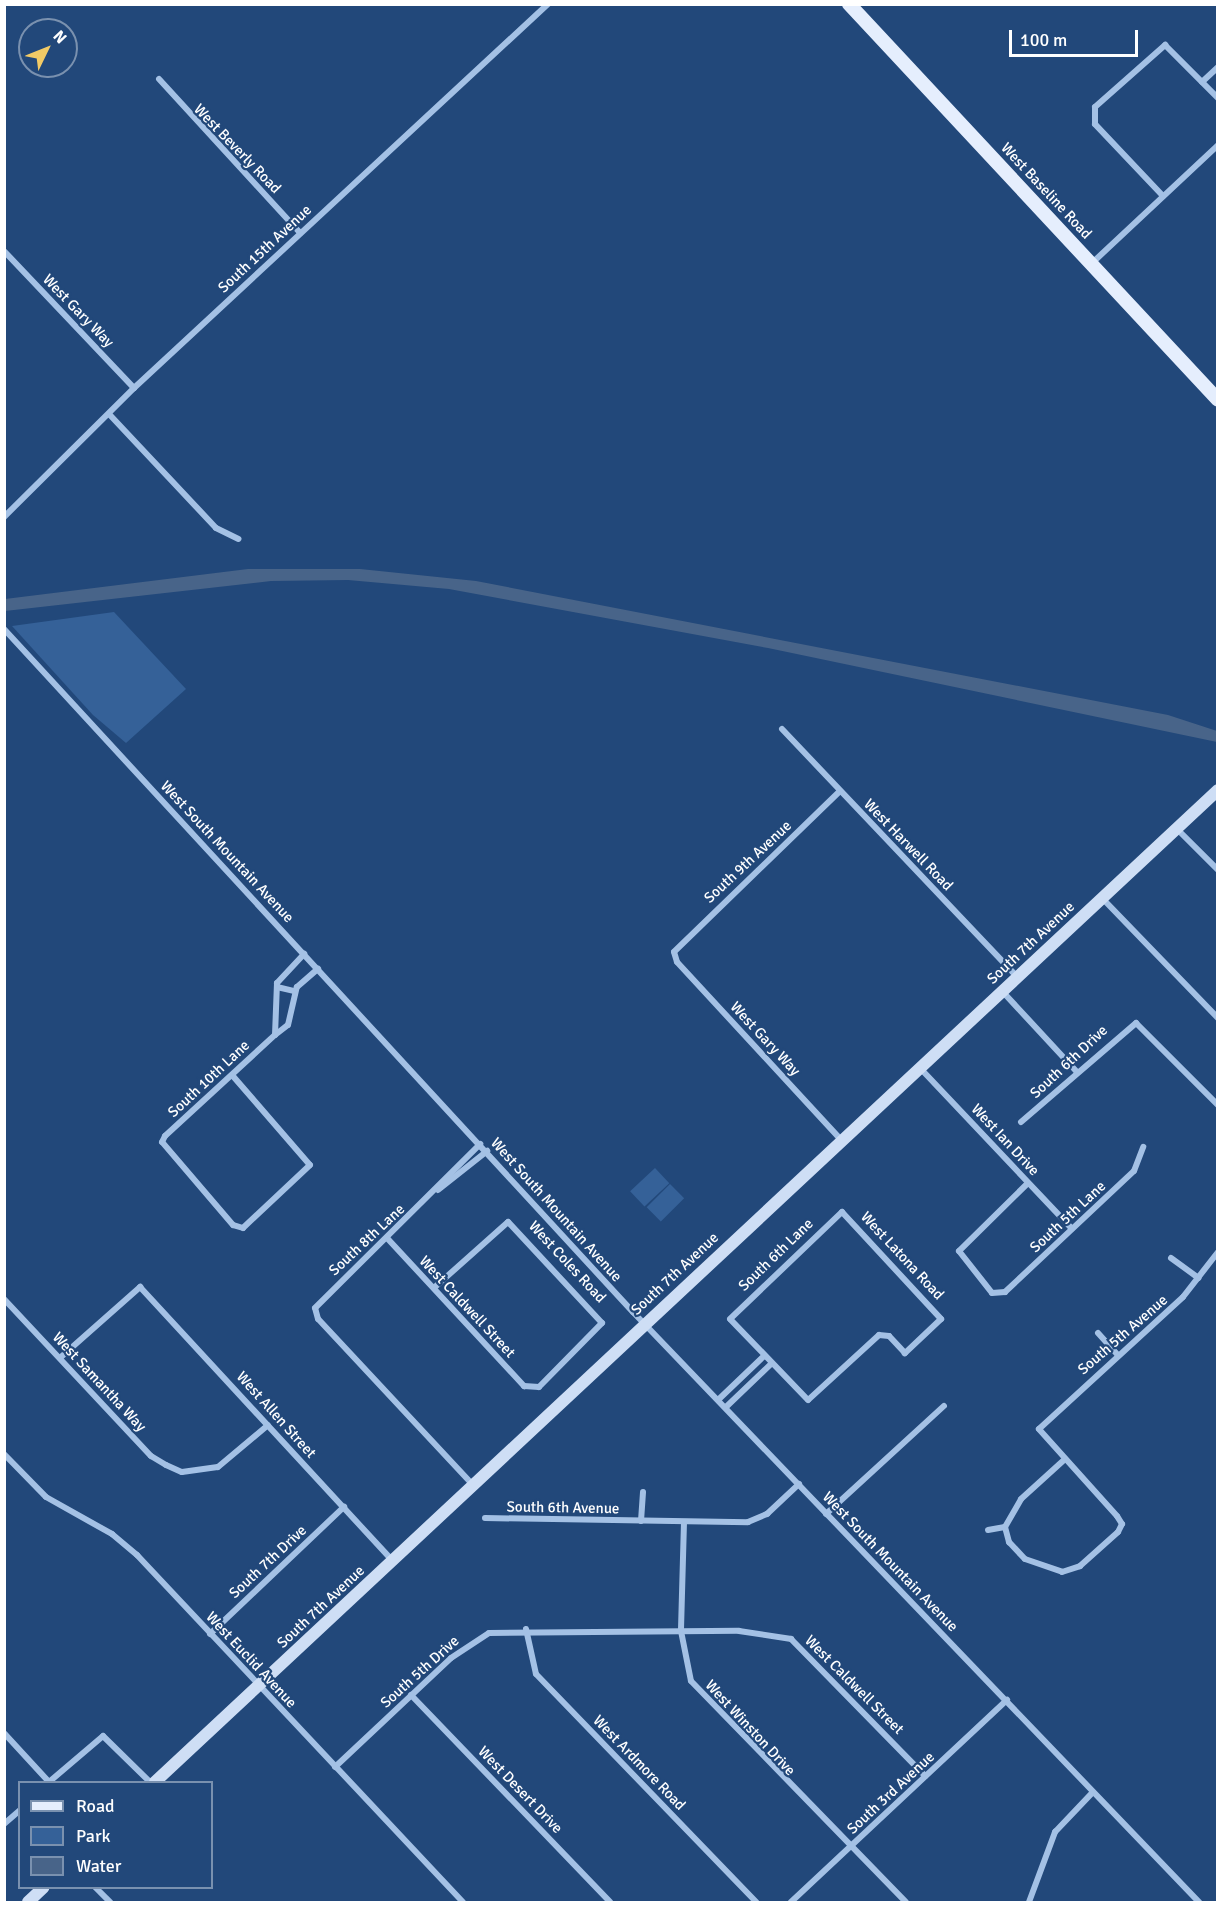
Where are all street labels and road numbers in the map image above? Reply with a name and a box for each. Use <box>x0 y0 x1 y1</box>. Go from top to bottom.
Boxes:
street label: West Beverly Road <box>190 100 284 198</box>
street label: West Baseline Road <box>997 139 1095 243</box>
street label: South 15th Avenue <box>215 201 315 297</box>
street label: West Gary Way <box>39 271 117 351</box>
street label: West South Mountain Avenue <box>156 777 298 927</box>
street label: West Harwell Road <box>860 795 956 895</box>
street label: South 9th Avenue <box>701 817 795 907</box>
street label: South 7th Avenue <box>984 898 1078 988</box>
street label: West Gary Way <box>726 998 804 1080</box>
street label: South 6th Drive <box>1027 1022 1111 1102</box>
street label: South 10th Lane <box>164 1037 254 1121</box>
street label: West Ian Drive <box>967 1100 1043 1180</box>
street label: West South Mountain Avenue <box>487 1134 625 1286</box>
street label: South 5th Lane <box>1026 1177 1110 1257</box>
street label: South 8th Lane <box>325 1200 409 1280</box>
street label: West Latona Road <box>857 1208 947 1304</box>
street label: South 6th Lane <box>735 1215 817 1295</box>
street label: West Coles Road <box>525 1217 609 1307</box>
street label: South 7th Avenue <box>628 1229 722 1319</box>
street label: West Caldwell Street <box>415 1252 519 1362</box>
street label: South 5th Avenue <box>1075 1291 1171 1379</box>
street label: West Samantha Way <box>48 1329 150 1435</box>
street label: West Allen Street <box>232 1368 320 1462</box>
street label: West South Mountain Avenue <box>818 1488 962 1636</box>
street label: South 6th Avenue <box>506 1498 620 1518</box>
street label: South 7th Drive <box>226 1522 310 1602</box>
street label: South 7th Avenue <box>274 1562 368 1652</box>
street label: West Euclid Avenue <box>202 1608 300 1712</box>
street label: South 5th Drive <box>377 1632 463 1712</box>
street label: West Caldwell Street <box>801 1632 907 1738</box>
street label: West Winston Drive <box>701 1676 799 1780</box>
street label: West Ardmore Road <box>589 1712 689 1814</box>
street label: West Desert Drive <box>474 1743 566 1837</box>
street label: South 3rd Avenue <box>844 1748 938 1838</box>

